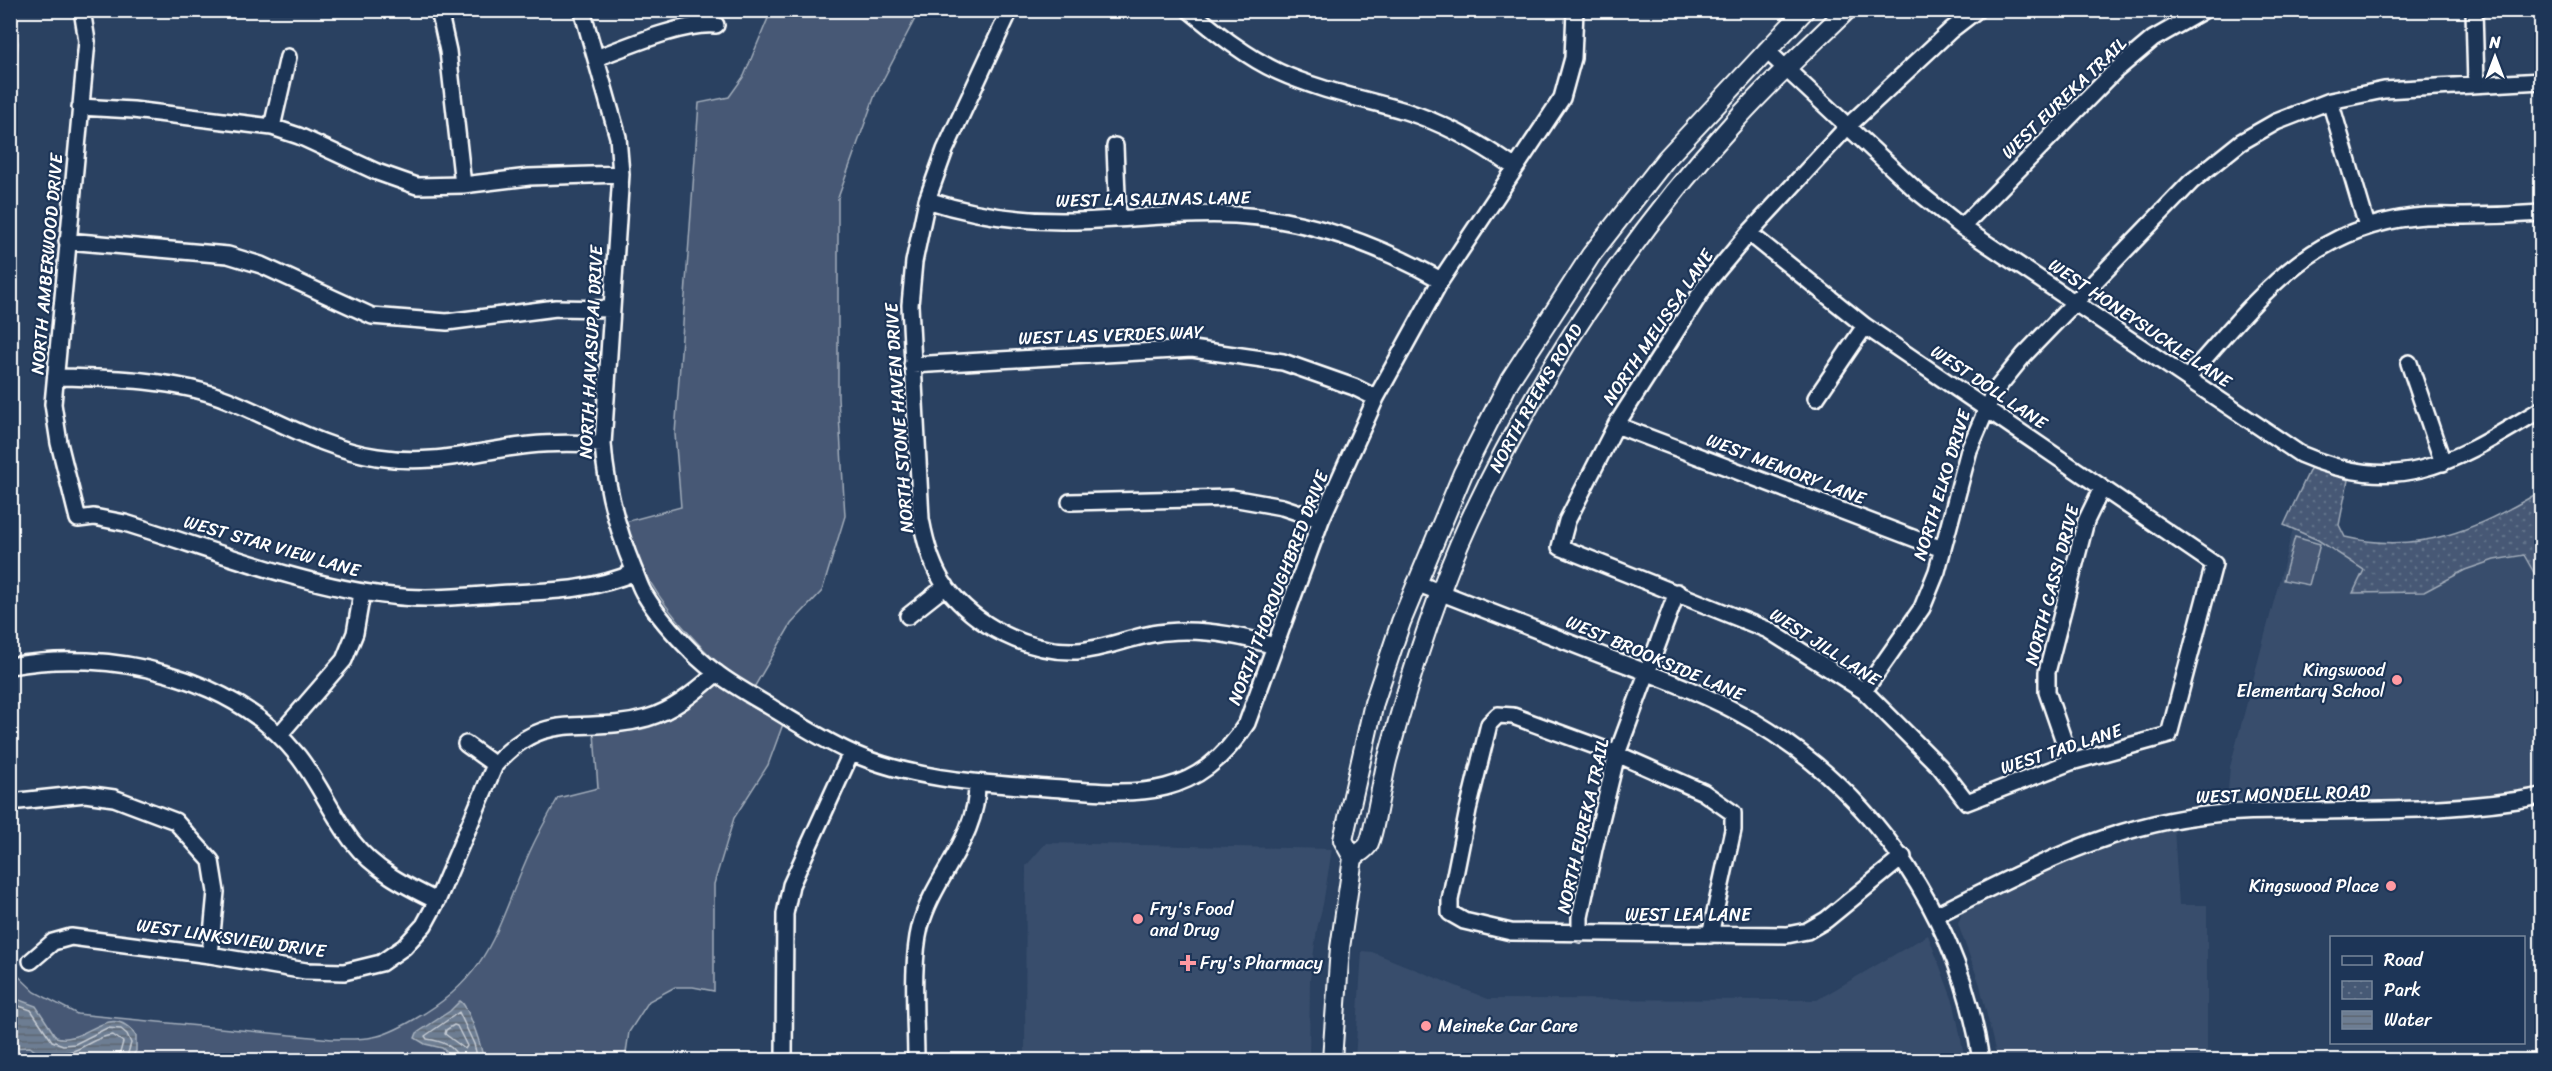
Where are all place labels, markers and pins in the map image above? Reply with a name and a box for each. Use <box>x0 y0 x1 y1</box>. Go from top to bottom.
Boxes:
place label: Kingswood Elementary School <box>2236 654 2387 707</box>
marker: Kingswood Elementary School <box>2390 673 2404 687</box>
place label: Kingswood Place <box>2249 870 2379 902</box>
marker: Kingswood Place <box>2384 879 2398 893</box>
place label: Fry's Food and Drug <box>1150 893 1234 946</box>
marker: Fry's Food and Drug <box>1131 912 1145 926</box>
place label: Fry's Pharmacy <box>1200 947 1324 979</box>
marker: Fry's Pharmacy <box>1181 956 1195 970</box>
place label: Meineke Car Care <box>1438 1010 1578 1042</box>
marker: Meineke Car Care <box>1419 1019 1433 1033</box>

